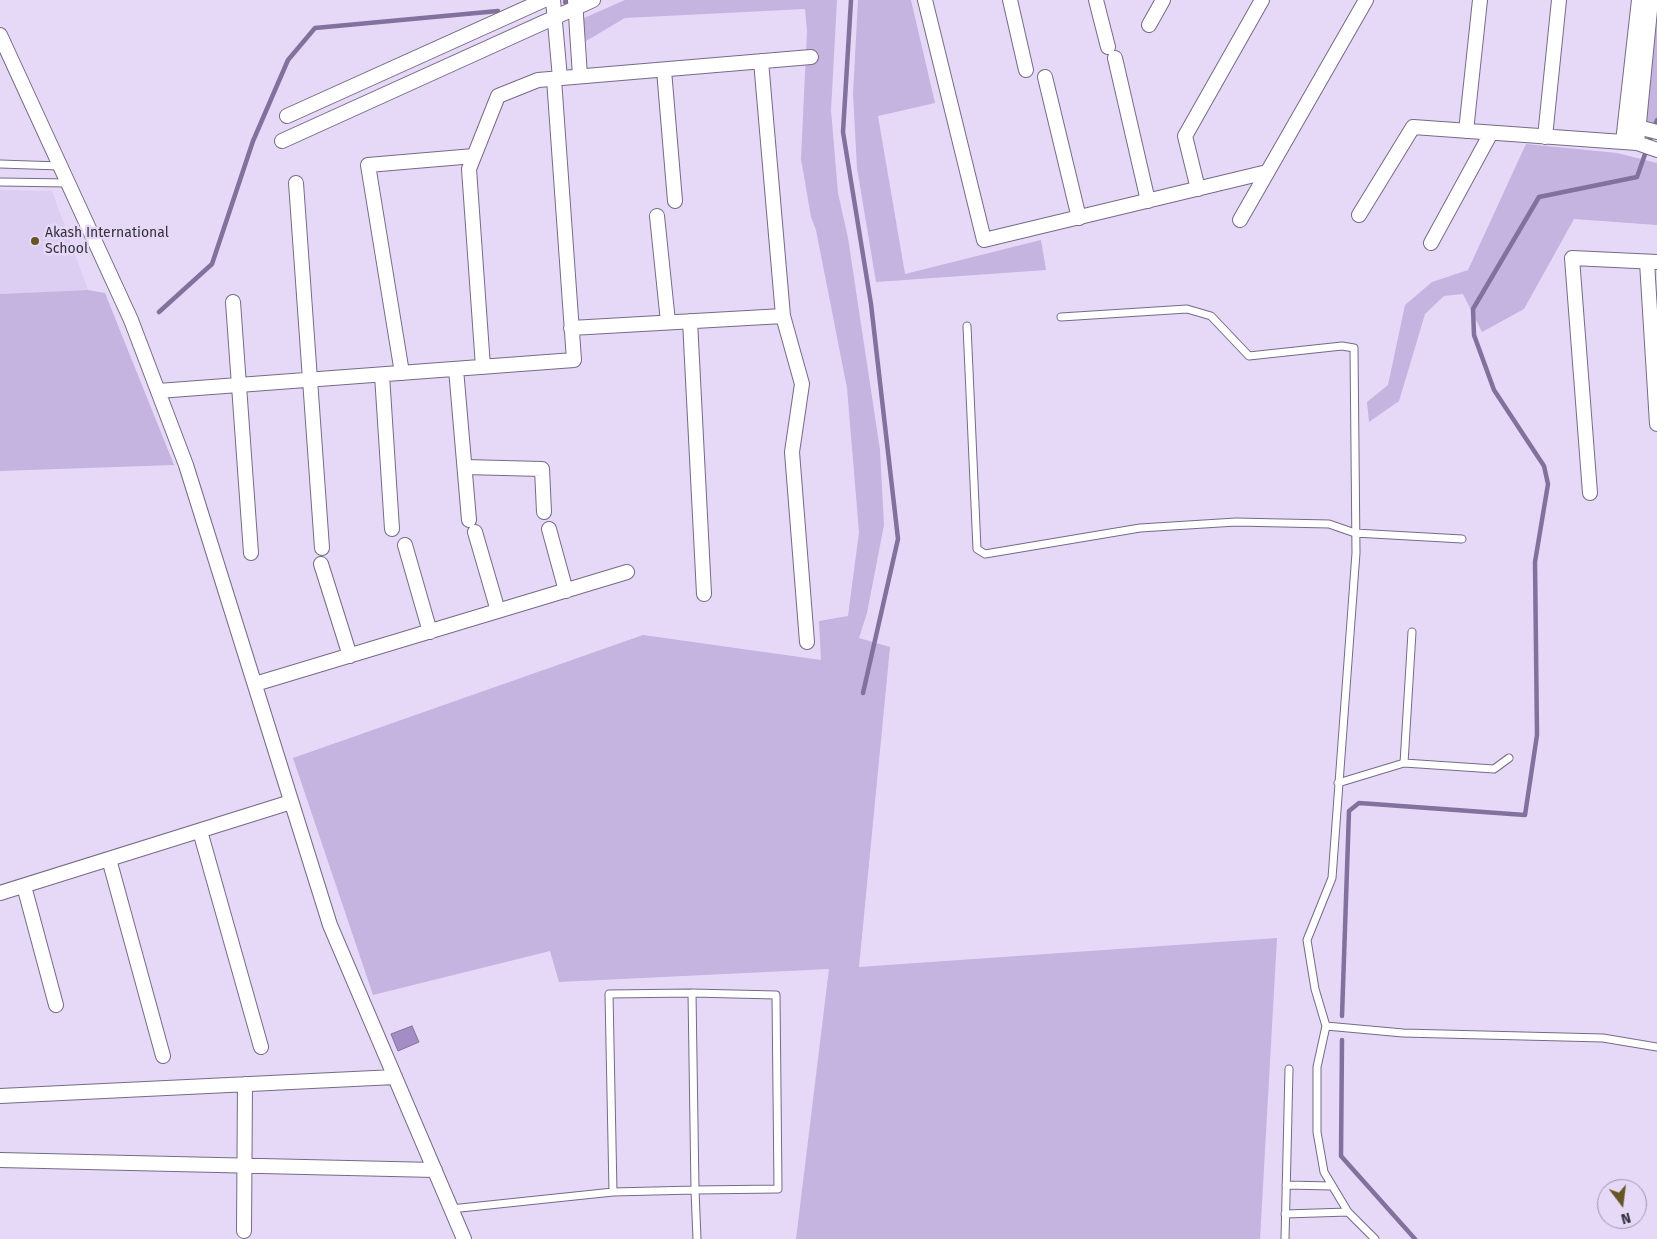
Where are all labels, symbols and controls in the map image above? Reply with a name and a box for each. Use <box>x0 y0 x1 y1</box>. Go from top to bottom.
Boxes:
place label: Akash International School <box>45 225 169 258</box>
marker: Akash International School <box>29 235 41 247</box>
north arrow <box>1597 1179 1647 1229</box>
text: N <box>1619 1209 1632 1227</box>

